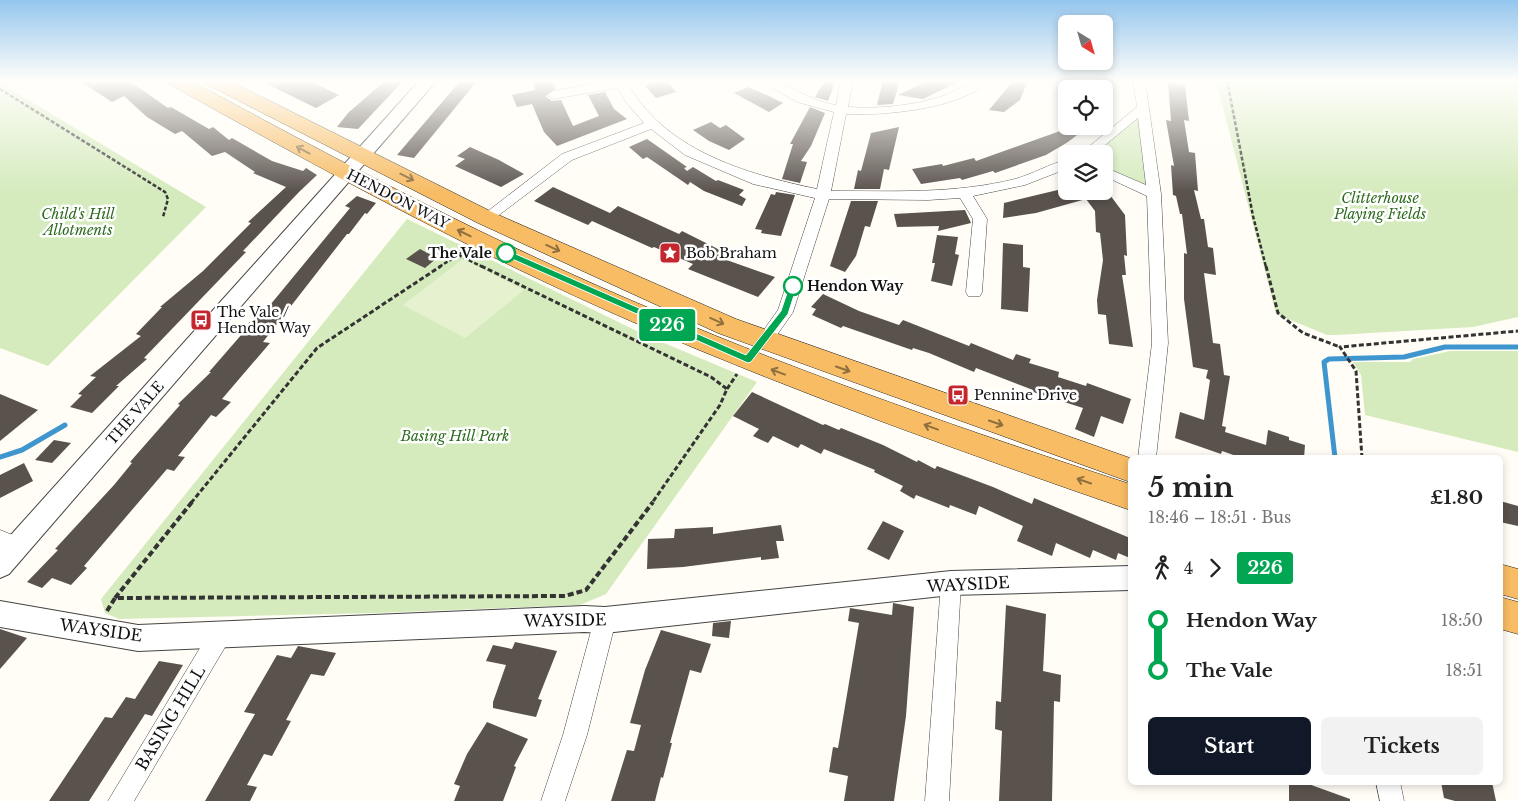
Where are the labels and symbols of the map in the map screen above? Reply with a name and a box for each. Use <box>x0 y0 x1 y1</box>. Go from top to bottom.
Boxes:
north arrow <box>1058 15 1112 70</box>
one-way arrow <box>296 145 311 155</box>
street label: HENDON WAY <box>344 165 453 233</box>
one-way arrow <box>399 172 414 182</box>
park label: Clitterhouse Playing Fields <box>1333 189 1426 223</box>
park label: Child's Hill Allotments <box>41 205 115 239</box>
one-way arrow <box>457 227 472 237</box>
place icon: Bob Braham <box>658 241 682 265</box>
marker: The Vale <box>496 243 516 263</box>
one-way arrow <box>545 243 560 253</box>
place label: The Vale <box>428 244 492 262</box>
place label: Bob Braham <box>686 244 777 262</box>
marker: Hendon Way <box>783 276 803 296</box>
place label: Hendon Way <box>807 277 904 295</box>
place label: The Vale / Hendon Way <box>217 303 311 337</box>
bus stop icon: The Vale / Hendon Way <box>189 308 213 332</box>
line badge: 226 <box>638 309 696 341</box>
one-way arrow <box>709 317 724 327</box>
one-way arrow <box>834 365 850 374</box>
one-way arrow <box>771 366 786 376</box>
street label: THE VALE <box>102 377 168 449</box>
bus stop icon: Pennine Drive <box>946 383 970 407</box>
place label: Pennine Drive <box>974 386 1077 404</box>
one-way arrow <box>988 418 1004 428</box>
one-way arrow <box>923 422 939 431</box>
park label: Basing Hill Park <box>400 427 509 445</box>
one-way arrow <box>1077 476 1092 485</box>
street label: WAYSIDE <box>925 572 1010 596</box>
street label: WAYSIDE <box>522 609 607 631</box>
street label: WAYSIDE <box>58 614 143 646</box>
street label: BASING HILL <box>131 662 209 774</box>

